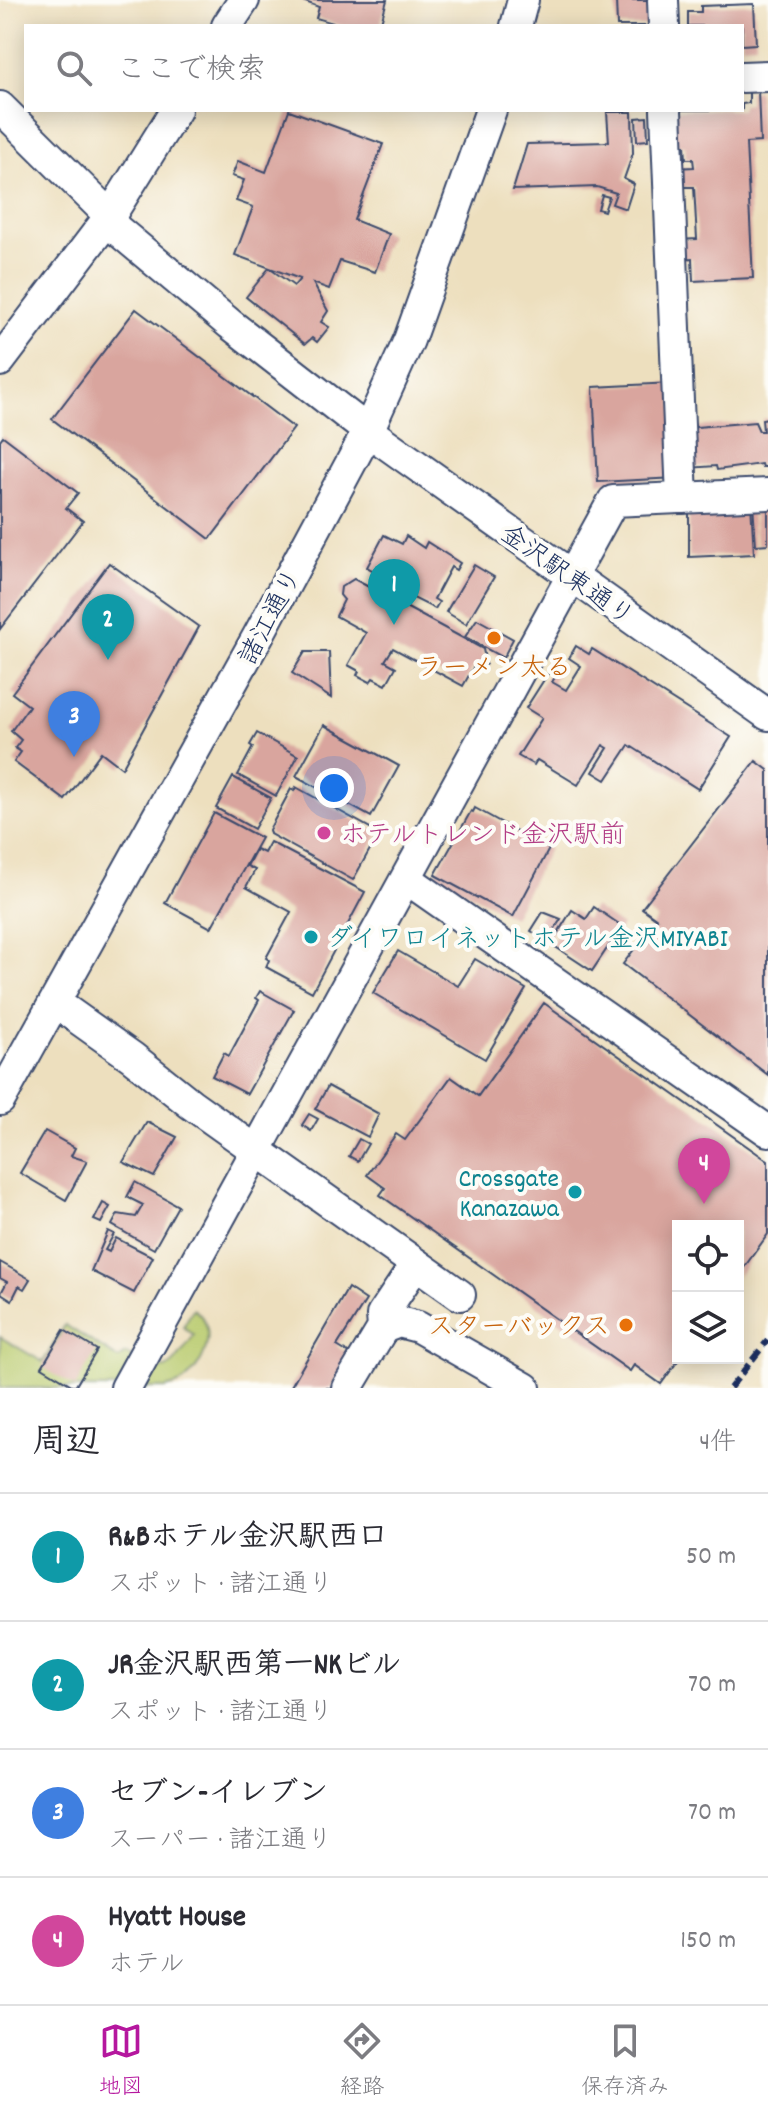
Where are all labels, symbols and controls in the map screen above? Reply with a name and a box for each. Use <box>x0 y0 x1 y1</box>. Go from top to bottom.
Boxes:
search box <box>24 24 744 112</box>
icon: search <box>52 46 96 90</box>
text: ここで検索 <box>116 51 266 94</box>
street label: 金沢駅東通り <box>491 517 641 637</box>
pin: 1 <box>368 559 420 625</box>
street label: 諸江通り <box>231 563 313 672</box>
pin: 2 <box>82 594 134 660</box>
marker: ラーメン太る <box>485 629 503 647</box>
place label: ラーメン太る <box>416 651 572 688</box>
pin: 3 <box>48 691 100 757</box>
your location <box>314 768 354 808</box>
place label: ホテルトレンド金沢駅前 <box>340 818 625 855</box>
marker: ホテルトレンド金沢駅前 <box>315 824 333 842</box>
place label: ダイワロイネットホテル金沢MIYABI <box>327 922 728 959</box>
marker: ダイワロイネットホテル金沢MIYABI <box>302 928 320 946</box>
pin: 4 <box>678 1138 730 1204</box>
place label: Crossgate Kanazawa <box>458 1162 560 1229</box>
marker: Crossgate Kanazawa <box>566 1183 584 1201</box>
map controls <box>672 1220 744 1364</box>
button: locate <box>672 1220 744 1292</box>
button: layers <box>672 1292 744 1364</box>
place label: スターバックス <box>428 1310 610 1347</box>
marker: スターバックス <box>617 1316 635 1334</box>
text: 周辺 <box>32 1420 100 1469</box>
text: 4件 <box>699 1425 736 1462</box>
text: R&Bホテル金沢駅西口 <box>108 1518 388 1561</box>
text: 1 <box>55 1539 61 1576</box>
text: 50 m <box>686 1539 736 1576</box>
text: スポット · 諸江通り <box>108 1567 334 1604</box>
text: JR金沢駅西第一NKビル <box>108 1646 402 1689</box>
text: 2 <box>52 1667 64 1704</box>
text: 70 m <box>688 1667 736 1704</box>
text: スポット · 諸江通り <box>108 1695 334 1732</box>
text: セブン-イレブン <box>108 1774 328 1817</box>
text: 3 <box>52 1795 64 1832</box>
text: 70 m <box>688 1795 736 1832</box>
text: スーパー · 諸江通り <box>108 1823 333 1860</box>
text: Hyatt House <box>108 1898 246 1941</box>
text: 4 <box>53 1923 63 1960</box>
text: 150 m <box>680 1923 736 1960</box>
text: ホテル <box>108 1947 185 1984</box>
tab: 地図 <box>99 2019 143 2104</box>
tab: 経路 <box>340 2019 384 2104</box>
tab: 保存済み <box>581 2019 669 2104</box>

